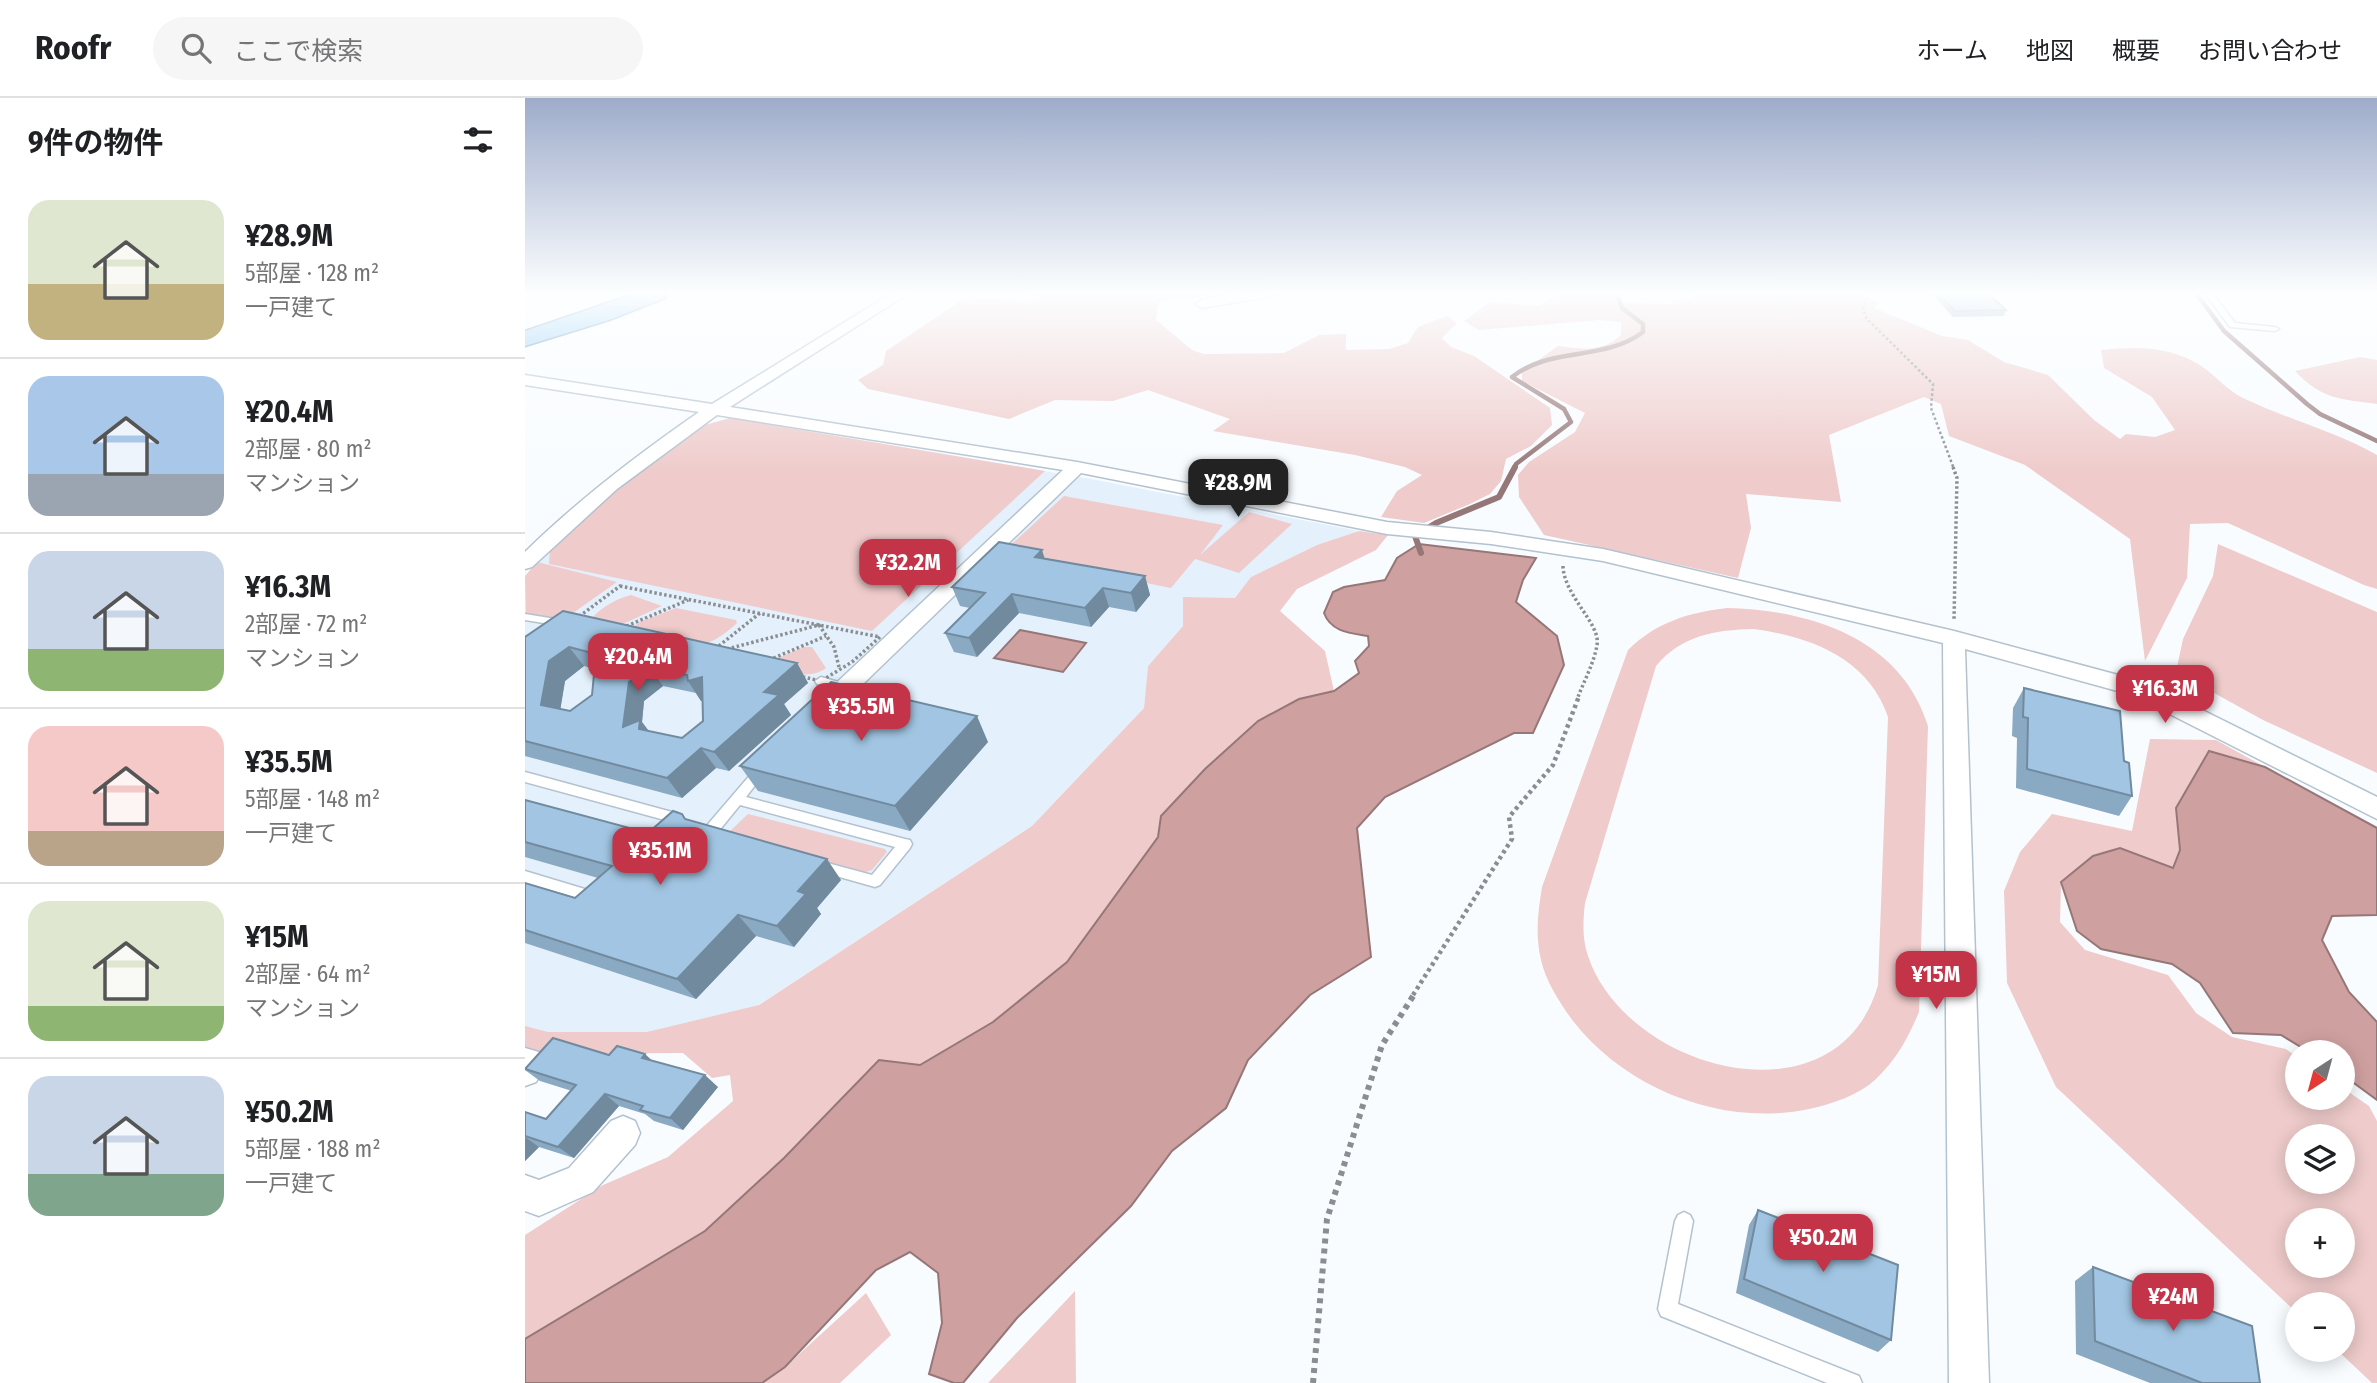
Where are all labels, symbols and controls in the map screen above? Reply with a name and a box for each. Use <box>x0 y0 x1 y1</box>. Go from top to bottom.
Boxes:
search box <box>153 17 643 80</box>
text: Roofr <box>35 28 111 68</box>
icon: search <box>177 29 215 67</box>
text: ここで検索 <box>233 36 363 67</box>
text: ホーム <box>1917 37 1988 65</box>
text: 地図 <box>2026 37 2074 65</box>
text: 概要 <box>2112 37 2160 65</box>
text: お問い合わせ <box>2198 37 2342 65</box>
icon: filters <box>459 121 497 159</box>
text: 9件の物件 <box>28 125 164 161</box>
text: ¥28.9M <box>245 218 333 254</box>
icon: home <box>84 228 168 312</box>
text: 5部屋 · 128 m² <box>245 259 379 287</box>
text: 一戸建て <box>245 293 337 321</box>
text: ¥20.4M <box>245 394 334 430</box>
icon: home <box>84 404 168 488</box>
text: 2部屋 · 80 m² <box>245 435 372 463</box>
pin: ¥28.9M <box>1181 460 1295 519</box>
text: ¥28.9M <box>1204 468 1272 496</box>
text: マンション <box>245 469 360 497</box>
pin: ¥32.2M <box>851 540 965 599</box>
text: ¥32.2M <box>875 548 941 576</box>
text: ¥16.3M <box>245 569 331 605</box>
icon: home <box>84 579 168 663</box>
text: 2部屋 · 72 m² <box>245 610 367 638</box>
pin: ¥20.4M <box>581 634 695 693</box>
text: ¥20.4M <box>604 642 672 670</box>
text: マンション <box>245 644 360 672</box>
pin: ¥16.3M <box>2108 666 2222 725</box>
text: ¥16.3M <box>2132 674 2198 702</box>
pin: ¥35.5M <box>804 684 918 743</box>
text: ¥35.5M <box>827 692 895 720</box>
text: ¥35.5M <box>245 744 333 780</box>
icon: home <box>84 754 168 838</box>
text: 5部屋 · 148 m² <box>245 785 380 813</box>
text: 一戸建て <box>245 819 337 847</box>
pin: ¥35.1M <box>603 828 717 887</box>
text: ¥35.1M <box>628 836 692 864</box>
text: ¥15M <box>245 919 309 955</box>
icon: home <box>84 929 168 1013</box>
pin: ¥15M <box>1895 951 1977 1011</box>
text: 2部屋 · 64 m² <box>245 960 371 988</box>
text: ¥15M <box>1912 960 1960 988</box>
text: マンション <box>245 994 360 1022</box>
north arrow <box>2285 1040 2355 1110</box>
map controls <box>2285 1040 2355 1362</box>
text: ¥50.2M <box>245 1094 334 1130</box>
icon: home <box>84 1104 168 1188</box>
button: layers <box>2285 1124 2355 1194</box>
text: 5部屋 · 188 m² <box>245 1135 381 1163</box>
text: 一戸建て <box>245 1169 337 1197</box>
button: + <box>2285 1208 2355 1278</box>
pin: ¥50.2M <box>1766 1214 1880 1274</box>
text: ¥50.2M <box>1789 1223 1857 1251</box>
pin: ¥24M <box>2132 1274 2214 1333</box>
text: ¥24M <box>2148 1282 2198 1310</box>
button: − <box>2285 1292 2355 1362</box>

